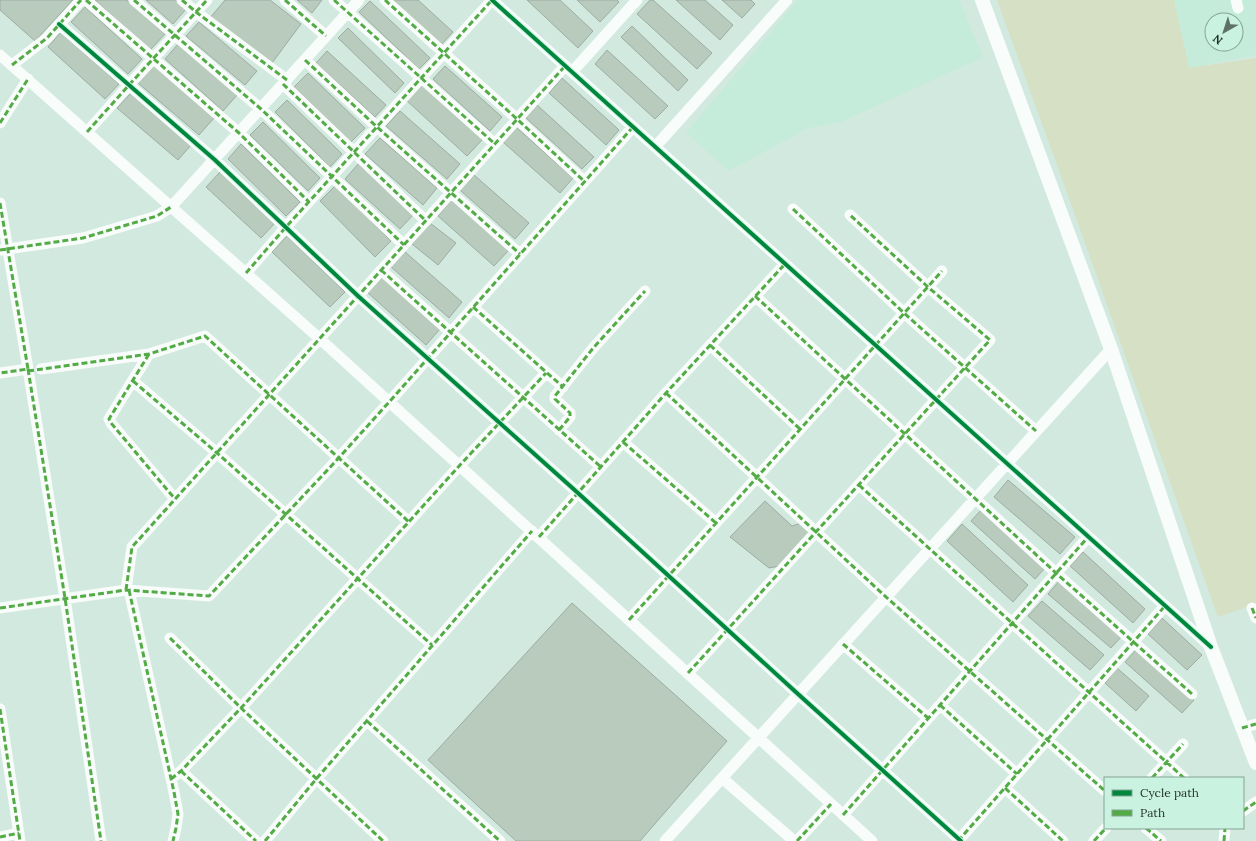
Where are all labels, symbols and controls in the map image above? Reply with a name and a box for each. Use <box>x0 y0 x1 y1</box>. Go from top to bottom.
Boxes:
north arrow <box>1204 12 1244 52</box>
text: N <box>1210 31 1225 48</box>
legend <box>1104 777 1244 829</box>
text: Cycle path <box>1140 785 1199 800</box>
text: Path <box>1140 805 1165 820</box>

